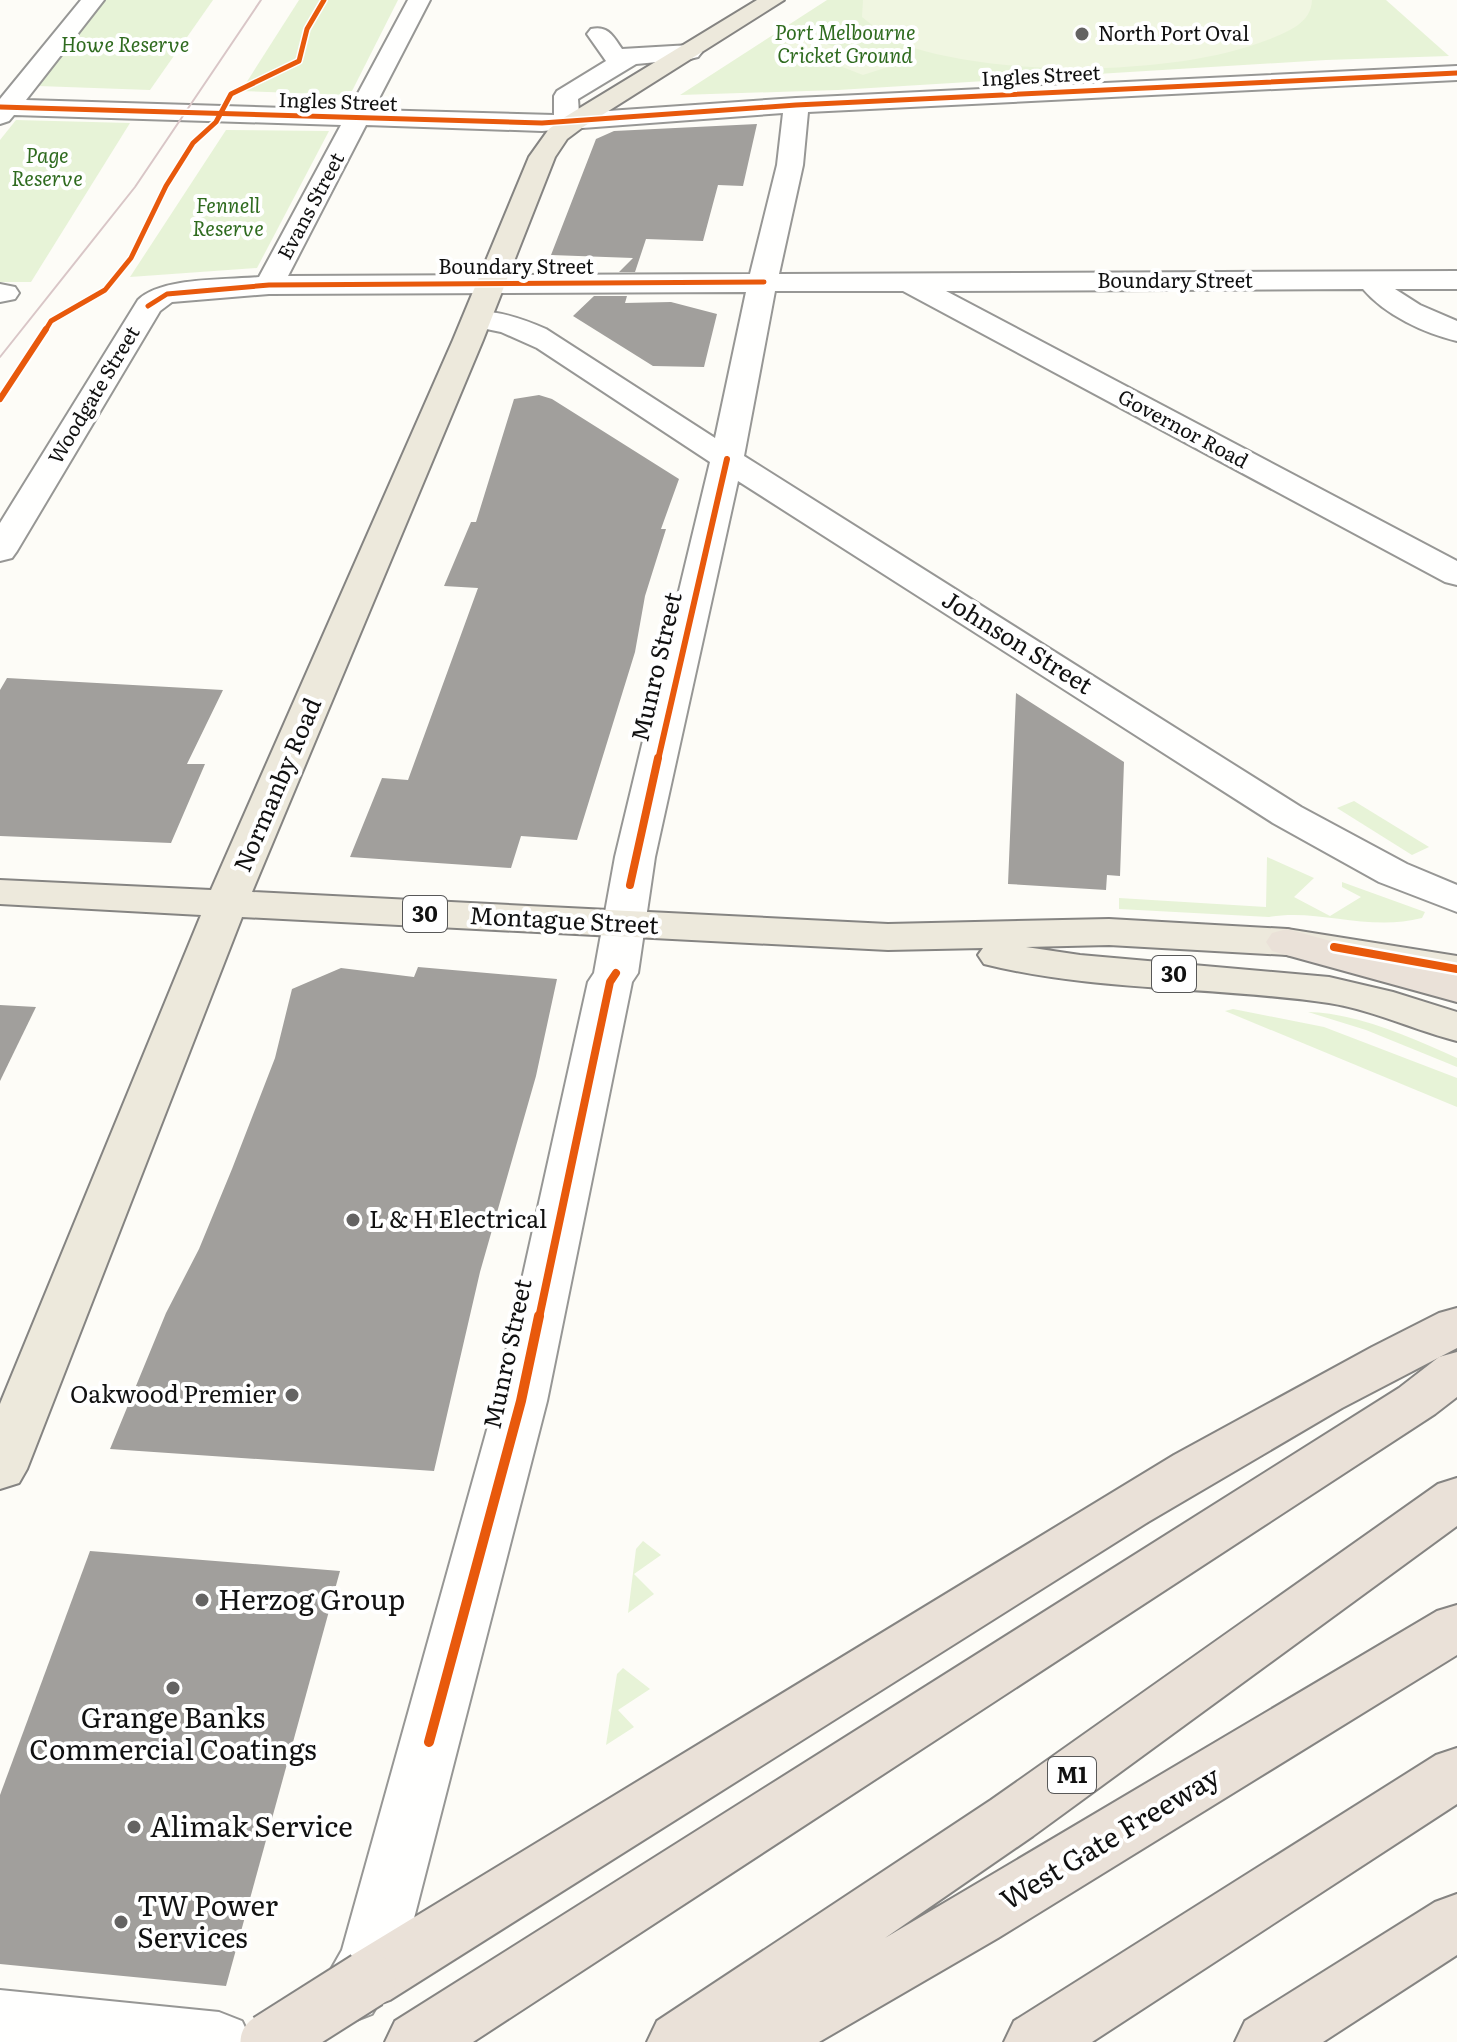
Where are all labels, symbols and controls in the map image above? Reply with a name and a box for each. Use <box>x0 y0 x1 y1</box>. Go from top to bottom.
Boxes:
park label: Port Melbourne Cricket Ground <box>775 16 915 69</box>
place label: North Port Oval <box>1098 17 1249 47</box>
marker: North Port Oval <box>1073 25 1091 43</box>
park label: Howe Reserve <box>61 28 189 58</box>
street label: Ingles Street <box>981 56 1101 92</box>
street label: Ingles Street <box>278 83 398 117</box>
park label: Page Reserve <box>11 139 83 192</box>
street label: Evans Street <box>268 146 350 264</box>
park label: Fennell Reserve <box>192 189 264 242</box>
street label: Boundary Street <box>438 250 594 280</box>
street label: Boundary Street <box>1097 264 1253 294</box>
street label: Woodgate Street <box>39 319 145 469</box>
street label: Governor Road <box>1113 380 1255 474</box>
street label: Johnson Street <box>936 581 1101 701</box>
street label: Munro Street <box>620 588 689 745</box>
street label: Normanby Road <box>223 691 328 877</box>
road number: 30 <box>403 896 447 932</box>
street label: Montague Street <box>469 896 660 941</box>
road number: 30 <box>1152 956 1196 992</box>
place label: L & H Electrical <box>369 1200 547 1235</box>
marker: L & H Electrical <box>344 1211 362 1229</box>
street label: Munro Street <box>473 1275 539 1432</box>
place label: Oakwood Premier <box>70 1375 277 1410</box>
marker: Oakwood Premier <box>283 1386 301 1404</box>
place label: Herzog Group <box>218 1577 405 1619</box>
marker: Herzog Group <box>193 1591 211 1609</box>
marker: Grange Banks Commercial Coatings <box>164 1679 182 1697</box>
place label: Grange Banks Commercial Coatings <box>29 1695 317 1769</box>
street label: West Gate Freeway <box>991 1753 1228 1919</box>
road number: M1 <box>1048 1757 1096 1793</box>
place label: Alimak Service <box>150 1804 353 1846</box>
marker: Alimak Service <box>125 1818 143 1836</box>
place label: TW Power Services <box>137 1883 279 1957</box>
marker: TW Power Services <box>112 1913 130 1931</box>

